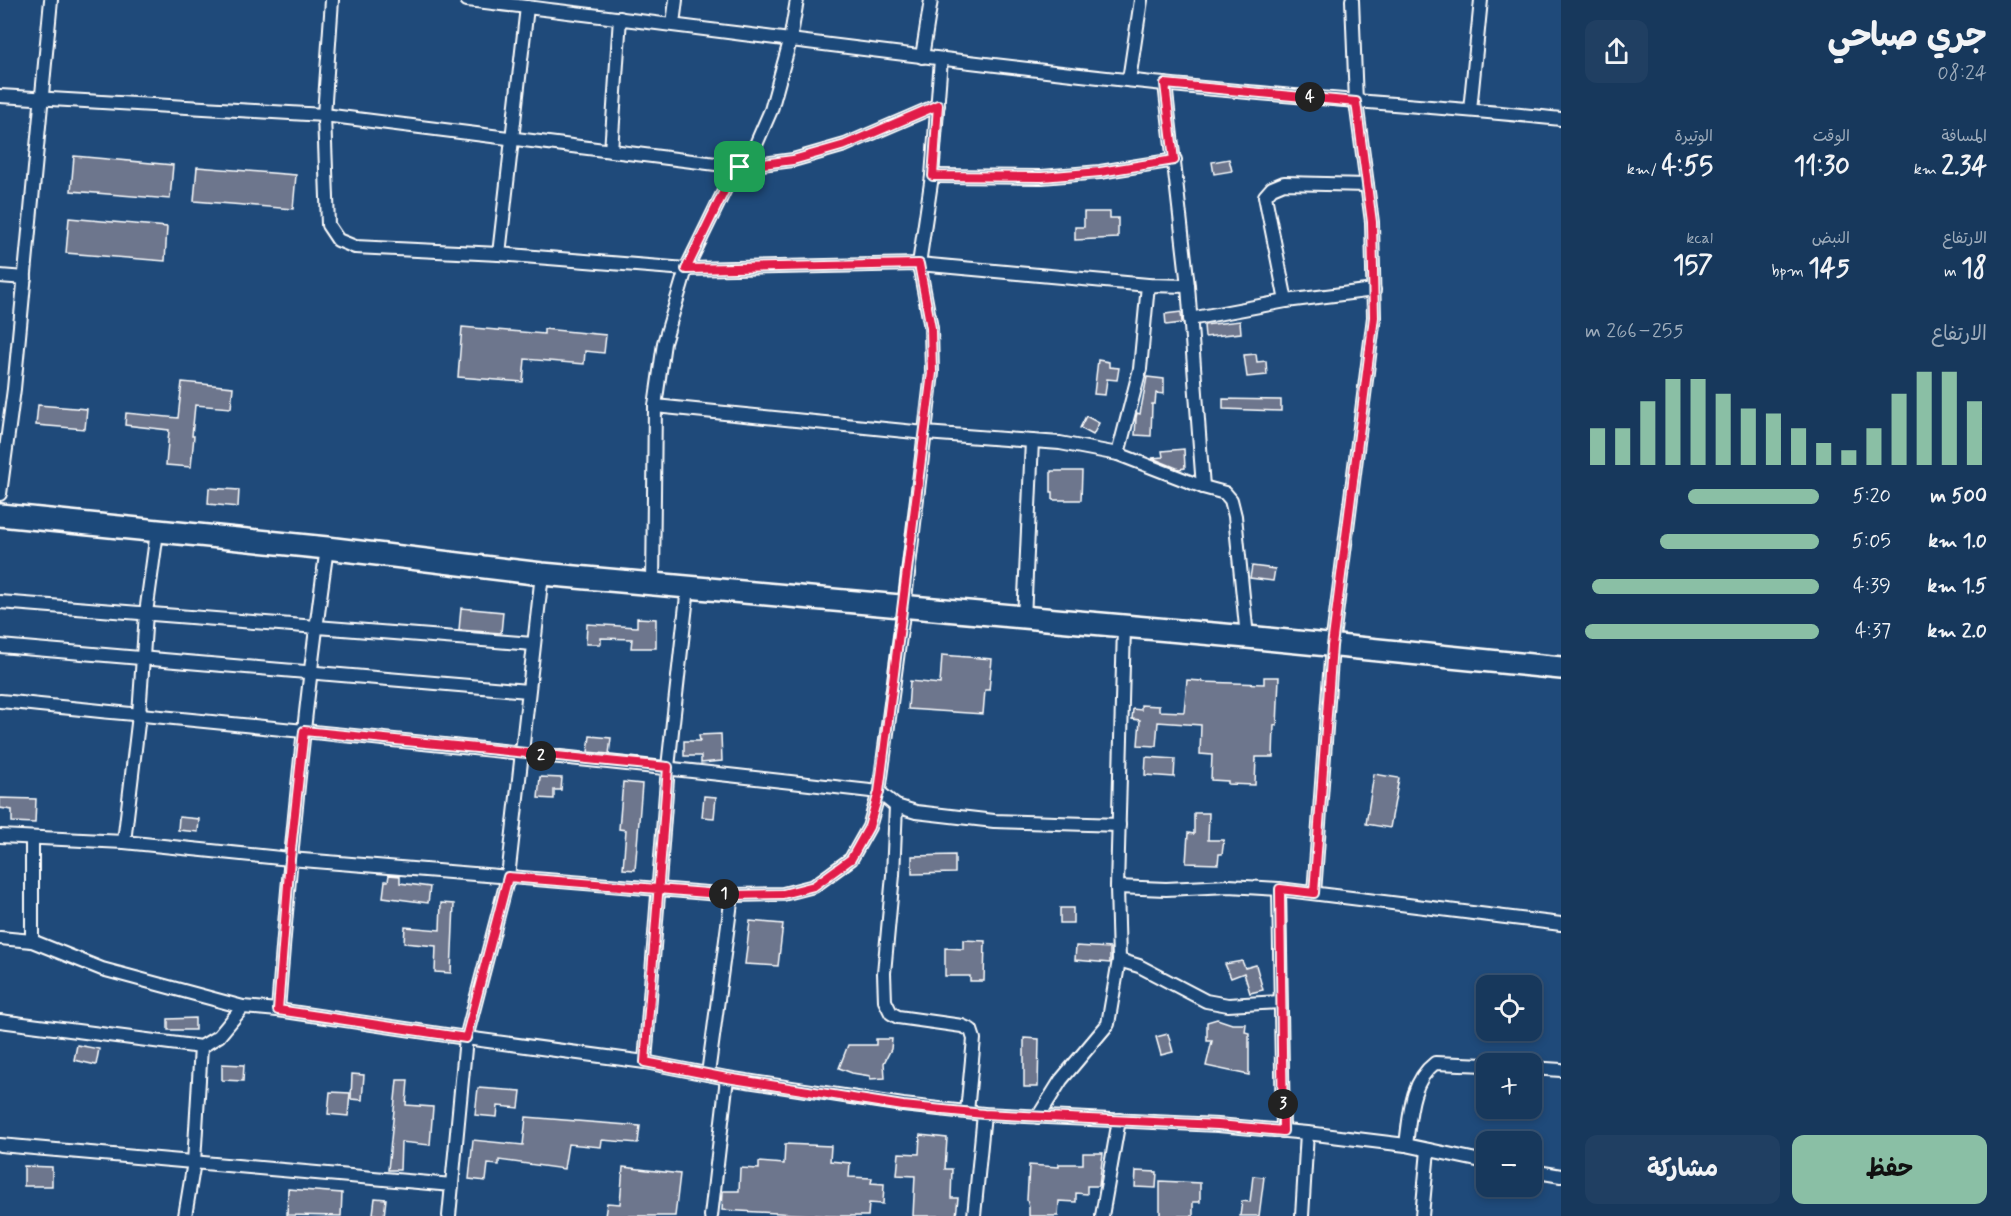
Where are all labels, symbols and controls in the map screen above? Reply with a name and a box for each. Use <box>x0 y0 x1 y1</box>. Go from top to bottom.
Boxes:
text: جري صباحي <box>1827 15 1987 59</box>
button: share <box>1585 20 1648 83</box>
text: 08:24 <box>1938 60 1987 87</box>
pin: 4 <box>1295 82 1325 112</box>
text: 4 <box>1305 86 1315 107</box>
text: الوتيرة <box>1674 126 1713 147</box>
text: الوقت <box>1813 126 1850 147</box>
text: المسافة <box>1941 126 1987 147</box>
pin <box>714 141 765 192</box>
icon: arrive <box>723 150 756 183</box>
text: 4:55 <box>1661 150 1713 184</box>
text: 11:30 <box>1794 150 1850 184</box>
text: 2.34 <box>1941 150 1987 184</box>
text: /km <box>1627 159 1661 180</box>
text: km <box>1914 159 1941 180</box>
text: kcal <box>1686 228 1713 249</box>
text: النبض <box>1812 228 1850 249</box>
text: الارتفاع <box>1942 228 1987 249</box>
text: 157 <box>1673 249 1713 283</box>
text: 145 <box>1808 252 1850 286</box>
text: 18 <box>1961 252 1987 286</box>
text: bpm <box>1772 261 1808 282</box>
text: m <box>1944 261 1961 282</box>
text: 255–266 m <box>1585 318 1684 345</box>
text: الارتفاع <box>1931 321 1987 348</box>
text: 5:20 <box>1852 483 1891 510</box>
text: 500 m <box>1930 483 1987 510</box>
text: 5:05 <box>1852 528 1891 555</box>
text: 1.0 km <box>1928 528 1987 555</box>
text: 4:39 <box>1853 573 1891 600</box>
text: 1.5 km <box>1927 573 1987 600</box>
text: 4:37 <box>1855 618 1891 645</box>
text: 2.0 km <box>1927 618 1987 645</box>
pin: 2 <box>526 741 556 771</box>
text: 2 <box>537 745 545 766</box>
pin: 1 <box>709 879 739 909</box>
text: 1 <box>720 883 728 904</box>
map controls <box>1476 975 1542 1197</box>
button: locate <box>1476 975 1542 1041</box>
button: + <box>1476 1053 1542 1119</box>
pin: 3 <box>1268 1089 1298 1119</box>
text: 3 <box>1279 1093 1287 1114</box>
button: − <box>1476 1131 1542 1197</box>
button: مشاركة <box>1585 1135 1780 1204</box>
button: حفظ <box>1792 1135 1987 1204</box>

